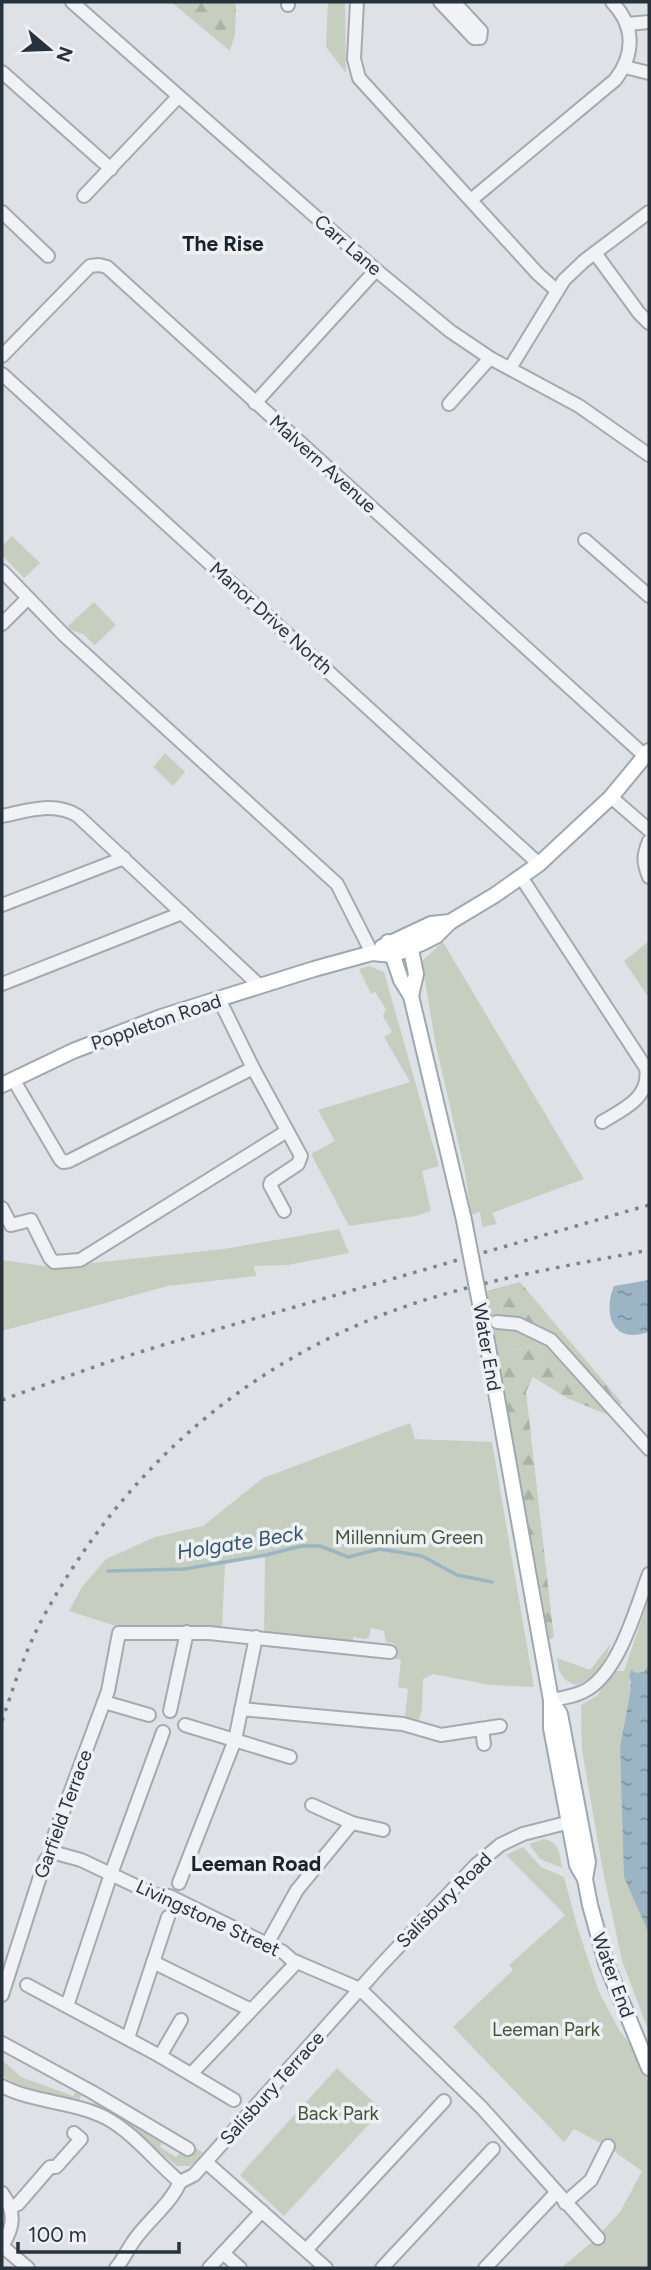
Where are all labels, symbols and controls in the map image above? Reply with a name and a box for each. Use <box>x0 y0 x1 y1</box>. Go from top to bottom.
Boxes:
north arrow <box>14 14 84 84</box>
text: N <box>51 44 78 65</box>
street label: Carr Lane <box>310 210 386 280</box>
district label: The Rise <box>182 231 264 256</box>
street label: Malvern Avenue <box>265 410 381 518</box>
street label: Manor Drive North <box>205 557 337 679</box>
street label: Poppleton Road <box>88 989 224 1055</box>
street label: Water End <box>468 1301 506 1393</box>
water label: Holgate Beck <box>175 1520 306 1564</box>
park label: Millennium Green <box>335 1526 483 1549</box>
street label: Garfield Terrace <box>29 1747 97 1881</box>
street label: Salisbury Road <box>392 1848 496 1952</box>
district label: Leeman Road <box>191 1851 321 1876</box>
street label: Livingstone Street <box>132 1875 284 1961</box>
street label: Water End <box>587 1929 639 2021</box>
park label: Leeman Park <box>492 2018 601 2041</box>
street label: Salisbury Terrace <box>215 2027 329 2149</box>
park label: Back Park <box>297 2102 380 2125</box>
scale bar <box>18 2210 178 2254</box>
text: 100 m <box>28 2222 87 2247</box>

